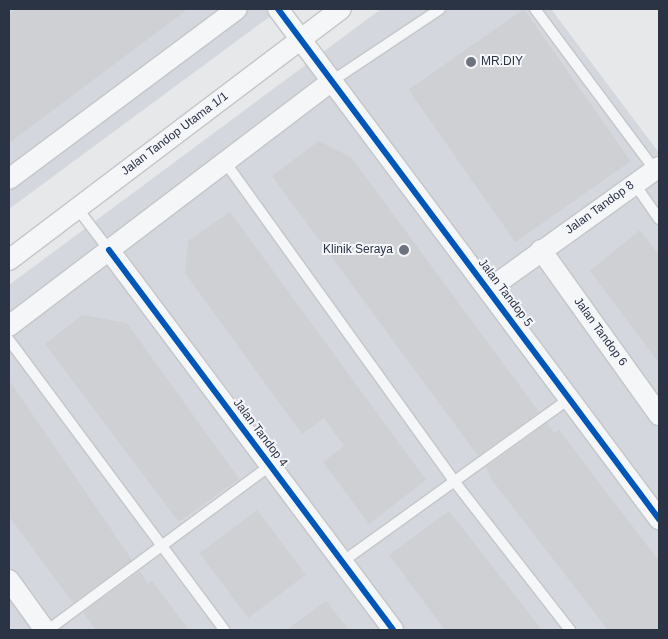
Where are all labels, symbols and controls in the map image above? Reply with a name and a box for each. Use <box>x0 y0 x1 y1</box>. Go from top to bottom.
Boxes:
place label: MR.DIY <box>481 55 523 69</box>
marker: MR.DIY <box>465 56 477 68</box>
street label: Jalan Tandop Utama 1/1 <box>119 89 231 179</box>
street label: Jalan Tandop 8 <box>563 178 637 238</box>
place label: Klinik Seraya <box>323 243 393 257</box>
marker: Klinik Seraya <box>397 243 411 257</box>
street label: Jalan Tandop 5 <box>475 256 535 330</box>
street label: Jalan Tandop 6 <box>570 295 630 369</box>
street label: Jalan Tandop 4 <box>230 396 290 470</box>

